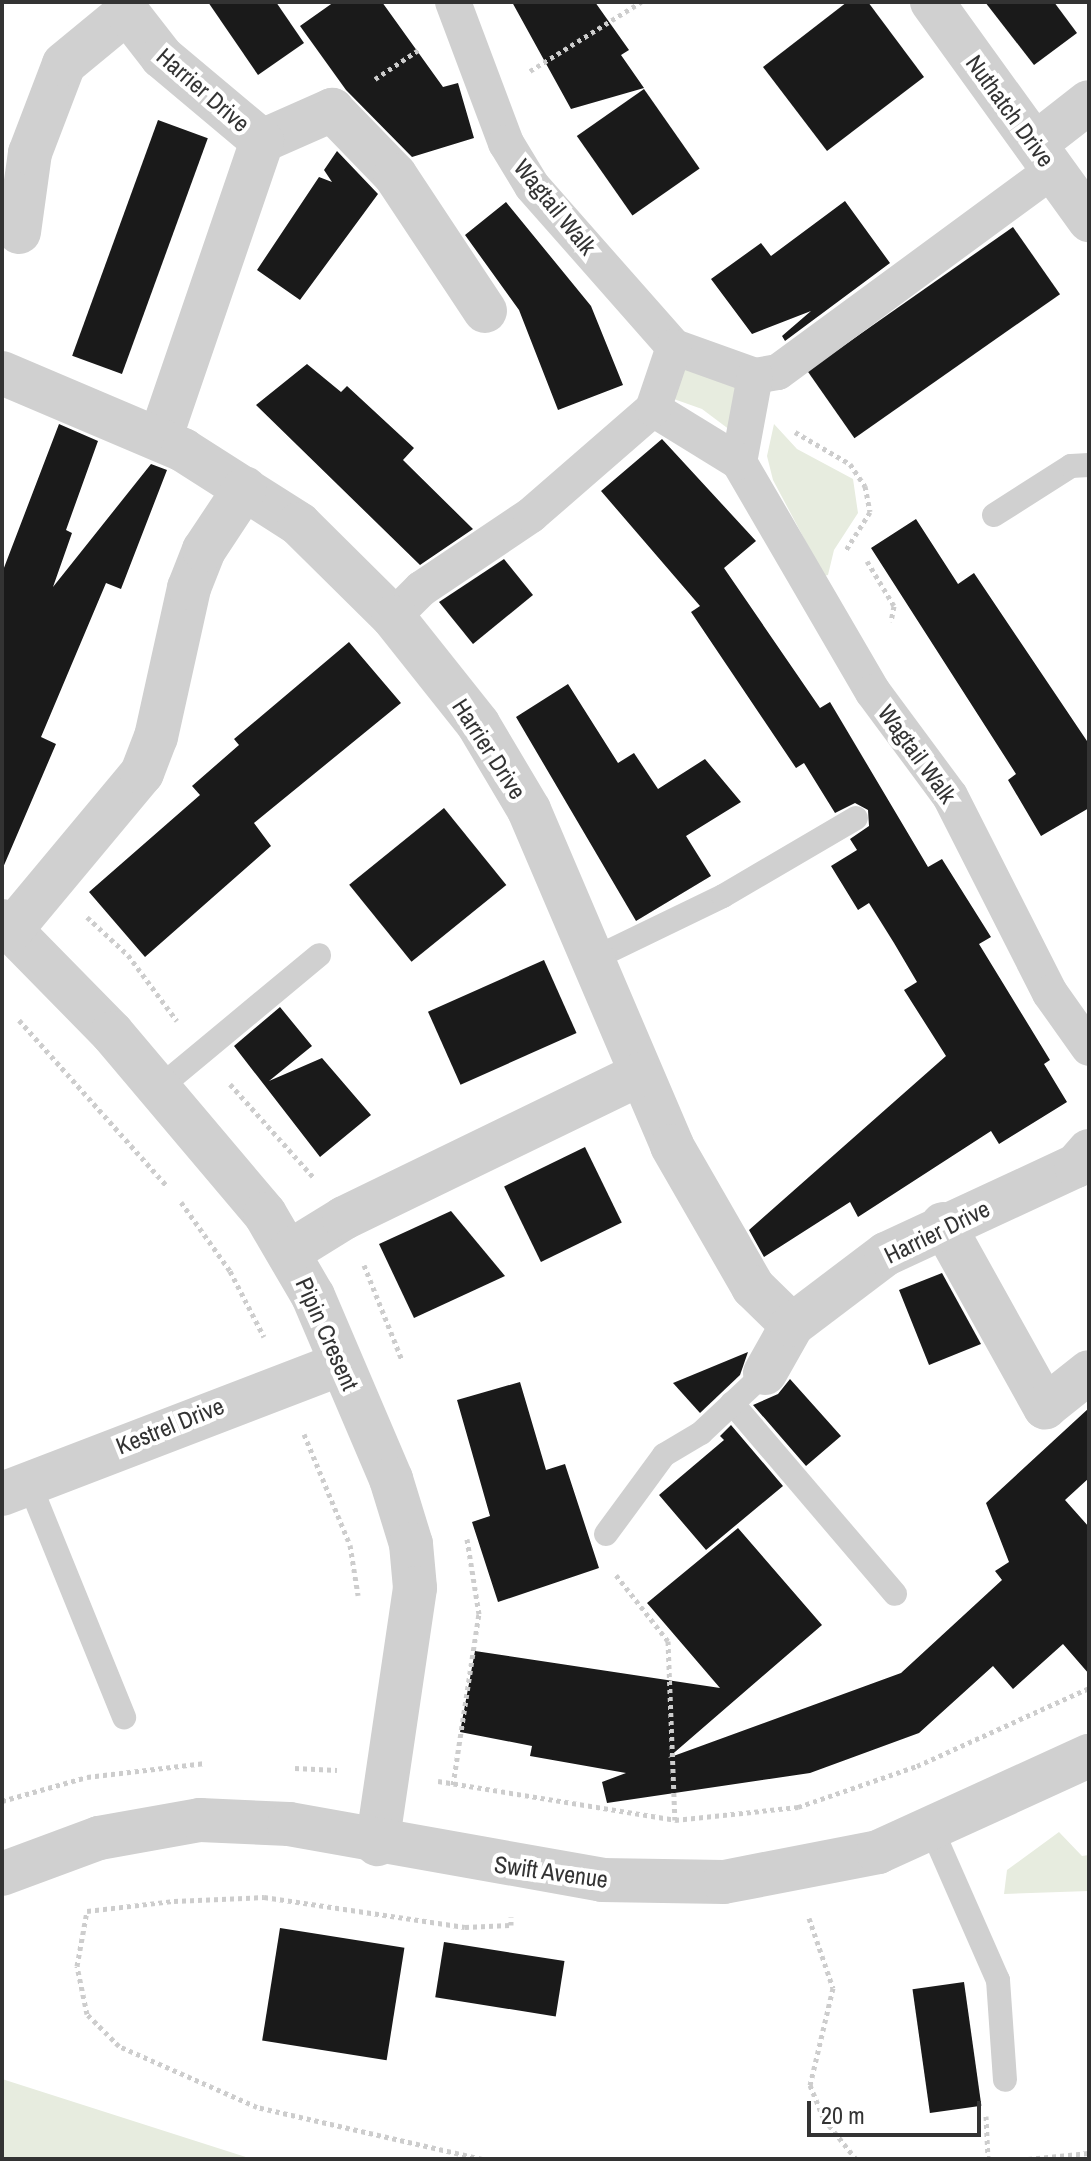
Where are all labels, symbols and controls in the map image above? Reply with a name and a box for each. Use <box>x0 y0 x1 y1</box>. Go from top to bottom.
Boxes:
street label: Harrier Drive <box>151 42 255 138</box>
street label: Nuthatch Drive <box>960 49 1060 173</box>
street label: Wagtail Walk <box>508 153 602 261</box>
street label: Harrier Drive <box>446 693 532 805</box>
street label: Wagtail Walk <box>872 699 962 809</box>
street label: Harrier Drive <box>880 1194 994 1270</box>
street label: Pipin Cresent <box>289 1273 365 1395</box>
street label: Kestrel Drive <box>112 1391 228 1461</box>
street label: Swift Avenue <box>492 1850 610 1894</box>
scale bar <box>811 2085 985 2135</box>
text: 20 m <box>821 2099 865 2131</box>

